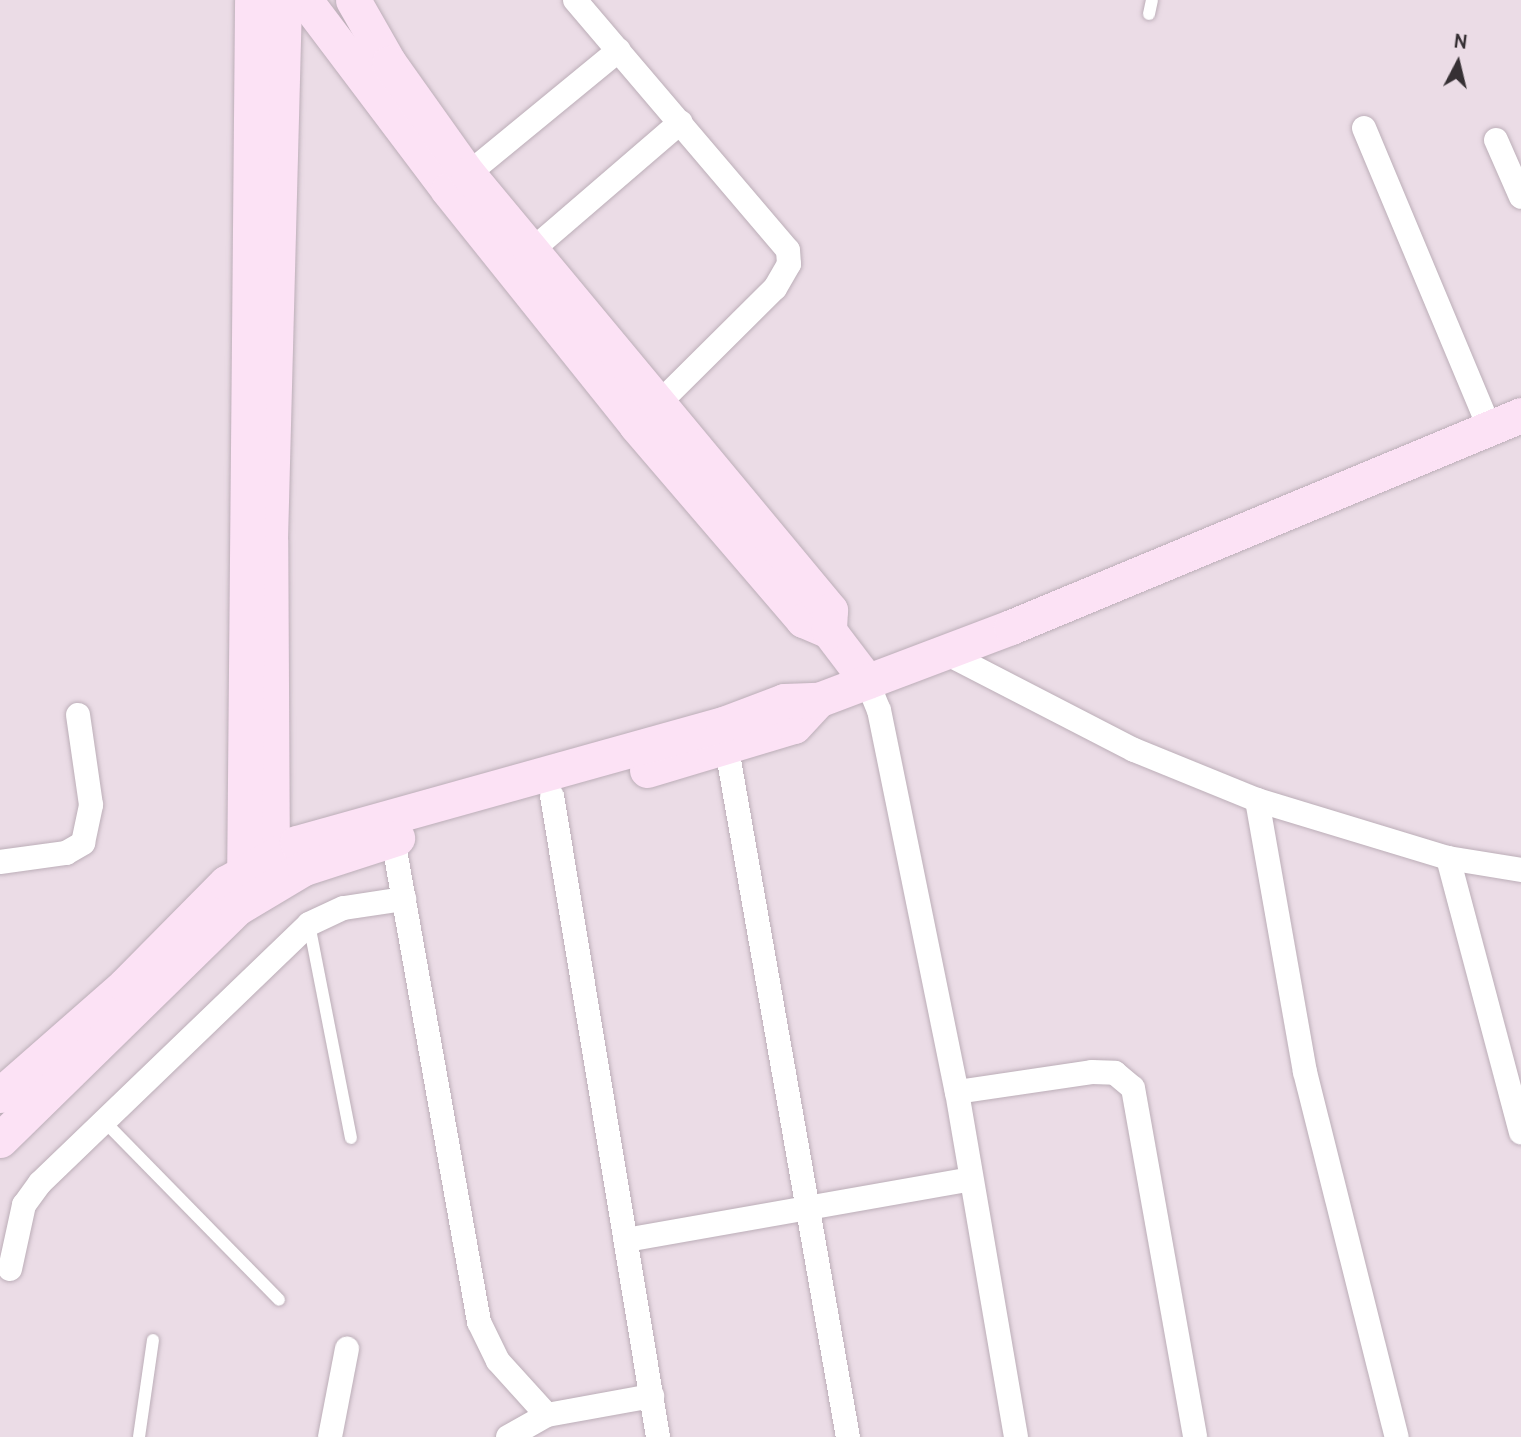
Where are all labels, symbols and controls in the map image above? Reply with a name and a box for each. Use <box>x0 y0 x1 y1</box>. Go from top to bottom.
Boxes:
north arrow <box>1423 28 1493 98</box>
text: N <box>1453 29 1469 54</box>

